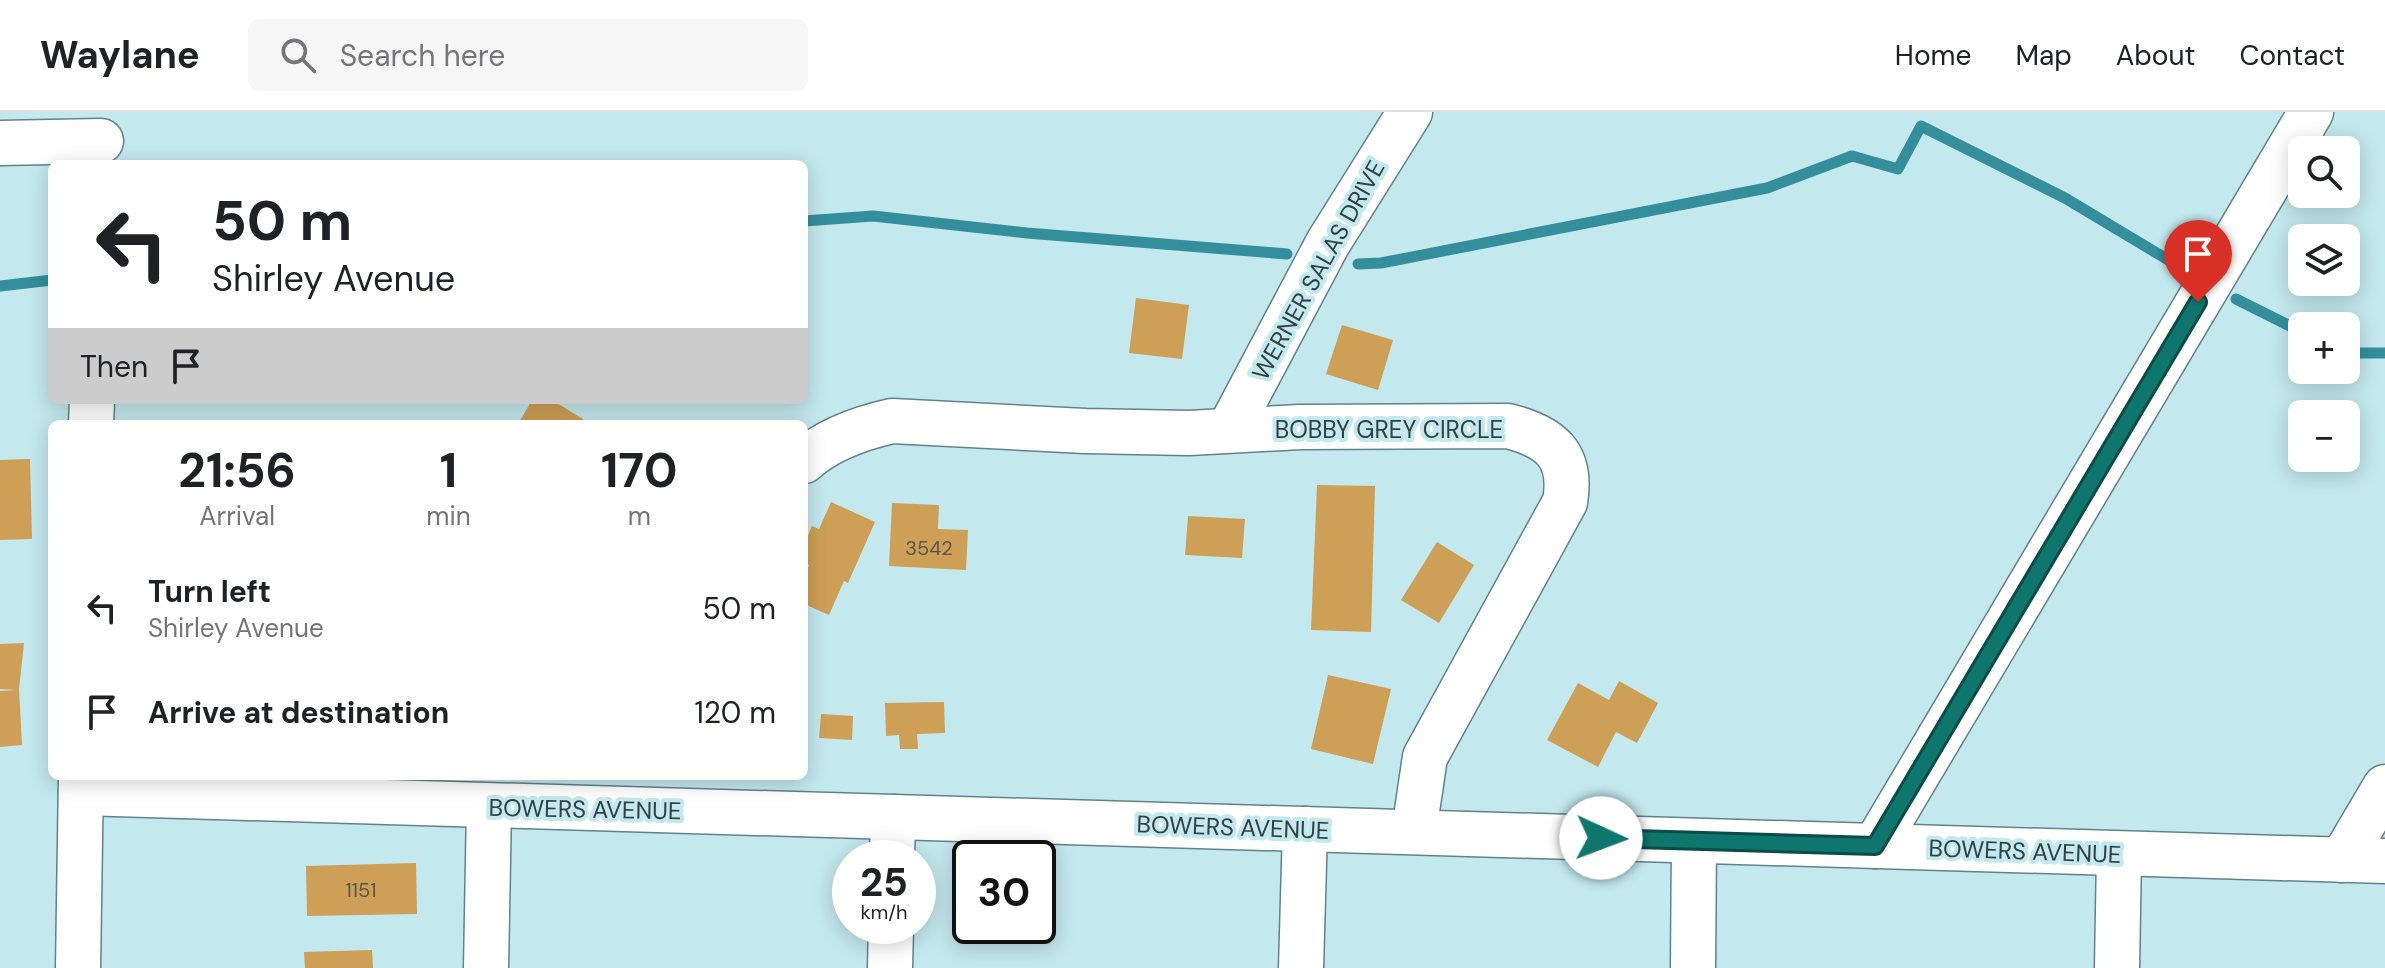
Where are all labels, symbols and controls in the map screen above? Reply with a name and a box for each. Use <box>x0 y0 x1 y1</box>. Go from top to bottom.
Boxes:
search box <box>248 19 808 91</box>
text: Waylane <box>40 30 200 80</box>
icon: search <box>276 33 320 77</box>
text: Search here <box>340 36 505 75</box>
text: Home <box>1895 37 1971 74</box>
text: Map <box>2015 37 2072 74</box>
text: About <box>2116 37 2195 74</box>
text: Contact <box>2239 37 2345 74</box>
map controls <box>2288 136 2360 472</box>
button: search <box>2288 136 2360 208</box>
street label: WERNER SALAS DRIVE <box>1245 155 1391 385</box>
text: 50 m <box>212 184 352 257</box>
icon: left <box>80 192 184 296</box>
pin <box>2164 220 2232 302</box>
button: layers <box>2288 224 2360 296</box>
icon: arrive <box>2176 232 2220 276</box>
text: Shirley Avenue <box>212 255 455 302</box>
button: + <box>2288 312 2360 384</box>
icon: arrive <box>164 344 208 388</box>
text: Then <box>80 347 148 386</box>
button: − <box>2288 400 2360 472</box>
street label: BOBBY GREY CIRCLE <box>1275 414 1503 445</box>
text: 21:56 <box>178 439 296 502</box>
text: 1 <box>440 439 457 502</box>
text: 170 <box>601 439 678 502</box>
text: Arrival <box>199 499 275 533</box>
text: min <box>426 499 471 533</box>
text: m <box>628 499 651 533</box>
house number: 3542 <box>905 535 953 561</box>
text: Turn left <box>148 572 271 611</box>
icon: left <box>80 586 124 630</box>
text: 50 m <box>702 589 776 628</box>
text: Shirley Avenue <box>148 611 324 645</box>
icon: arrive <box>80 690 124 734</box>
text: Arrive at destination <box>148 693 449 732</box>
text: 120 m <box>694 693 776 732</box>
street label: BOWERS AVENUE <box>488 792 682 826</box>
position arrow <box>1559 796 1643 880</box>
street label: BOWERS AVENUE <box>1136 808 1330 846</box>
street label: BOWERS AVENUE <box>1928 832 2122 870</box>
speed limit sign: 30 <box>952 840 1056 944</box>
text: 25 <box>860 856 908 908</box>
house number: 1151 <box>346 877 376 903</box>
text: km/h <box>860 899 908 925</box>

